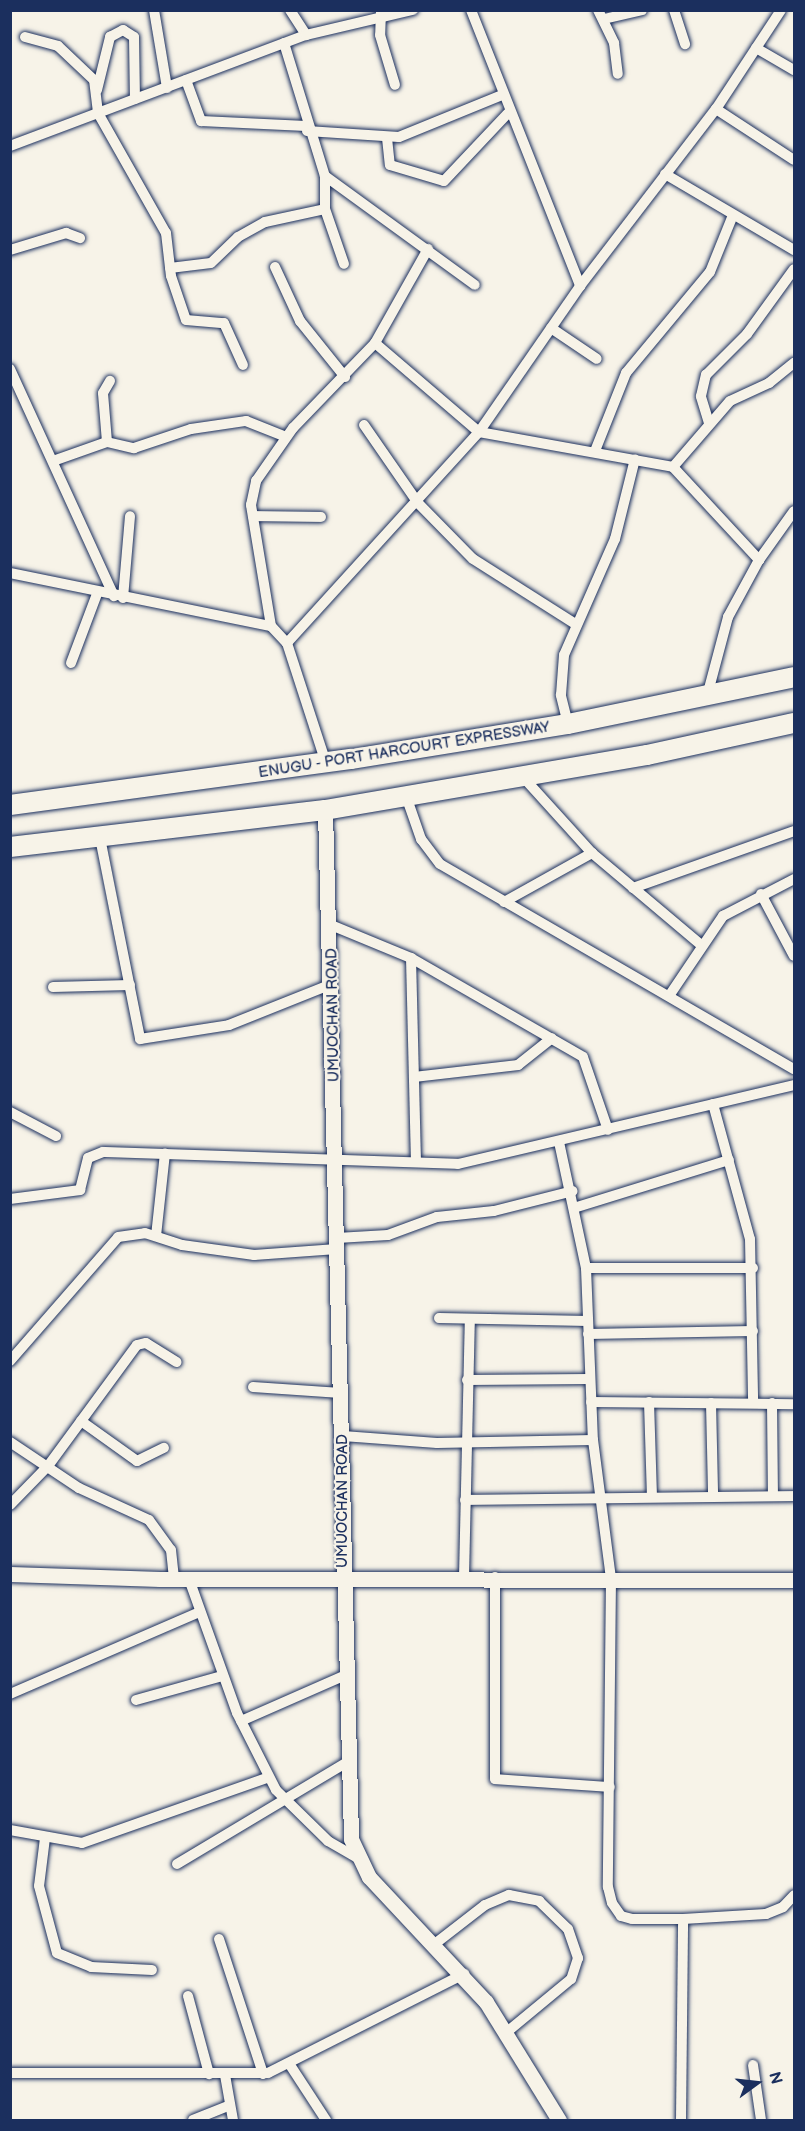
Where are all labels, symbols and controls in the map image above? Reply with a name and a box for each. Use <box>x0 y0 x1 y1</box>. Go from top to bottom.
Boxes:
street label: ENUGU - PORT HARCOURT EXPRESSWAY <box>257 718 551 782</box>
street label: UMUOCHAN ROAD <box>323 948 343 1082</box>
street label: UMUOCHAN ROAD <box>334 1434 352 1568</box>
north arrow <box>727 2053 787 2113</box>
text: N <box>764 2070 786 2086</box>

